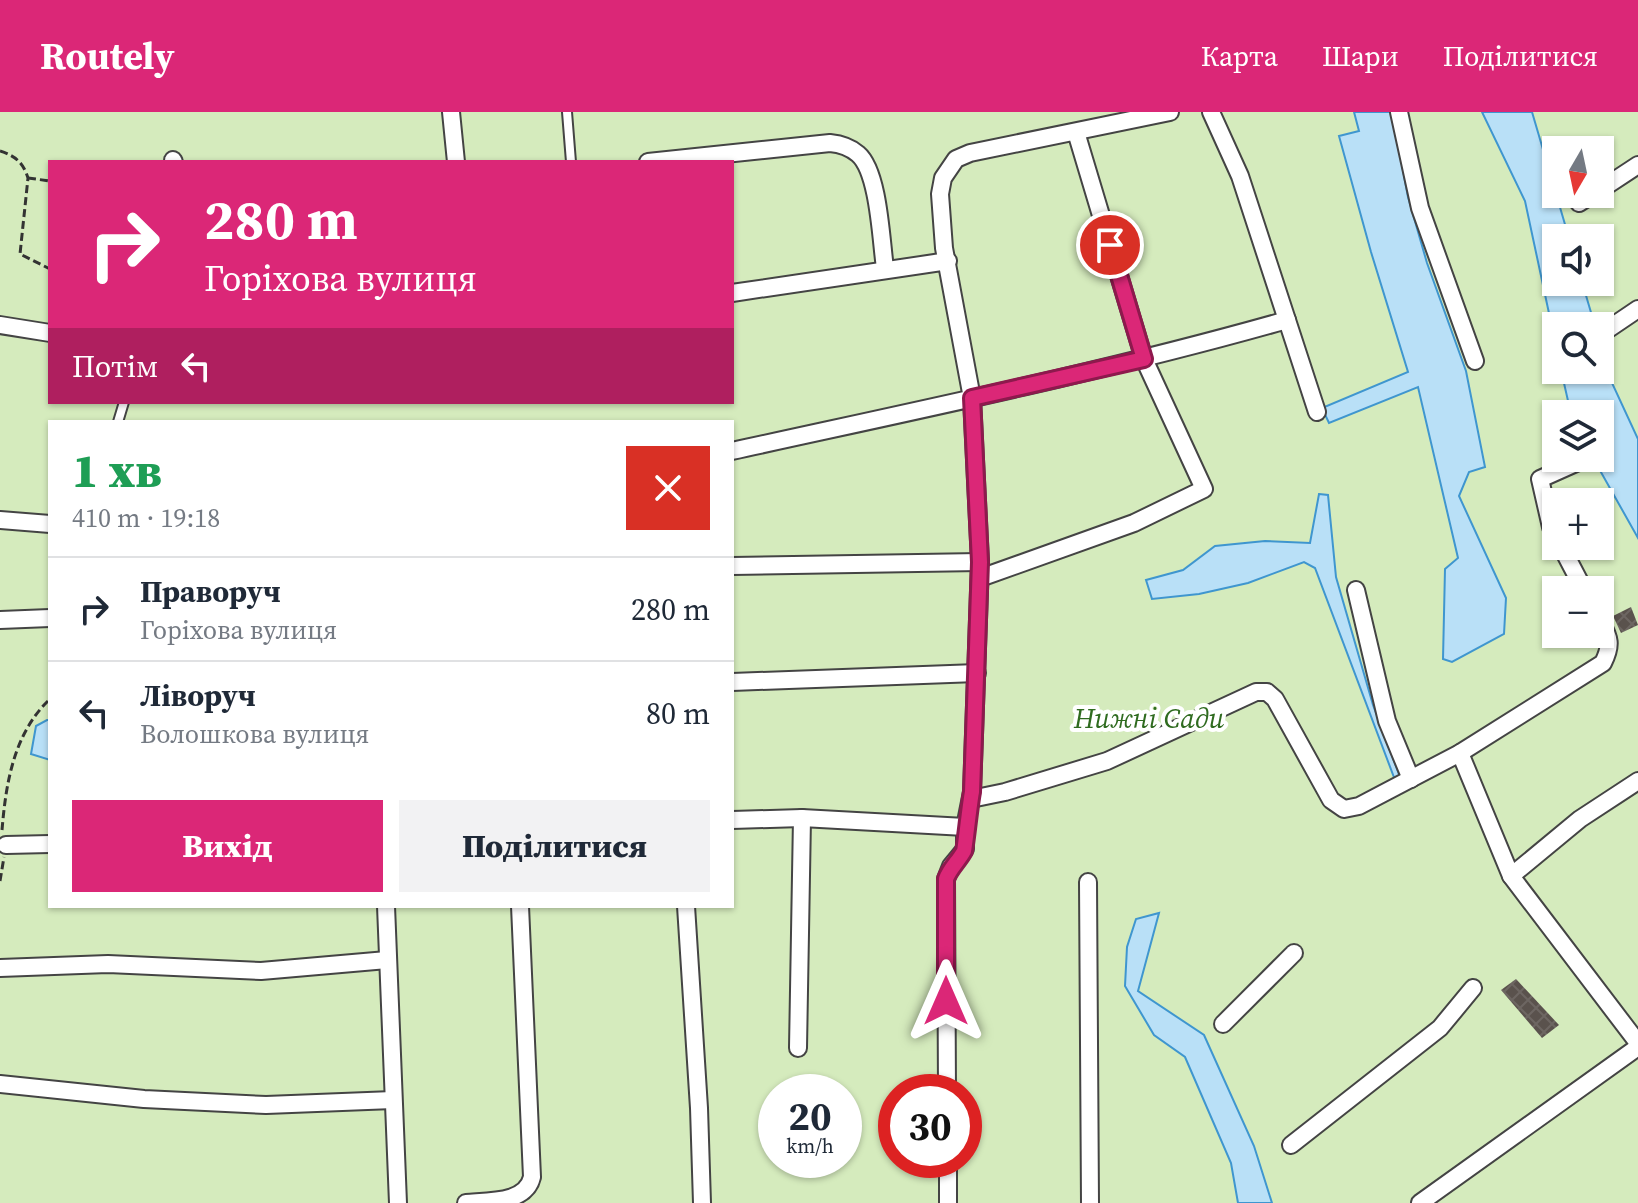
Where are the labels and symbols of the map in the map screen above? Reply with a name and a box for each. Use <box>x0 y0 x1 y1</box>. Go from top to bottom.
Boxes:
north arrow <box>1542 136 1614 208</box>
pin <box>1076 211 1144 279</box>
park label: Нижні Сади <box>1073 699 1224 737</box>
position arrow <box>904 959 988 1043</box>
speed limit sign: 30 <box>878 1074 982 1178</box>

